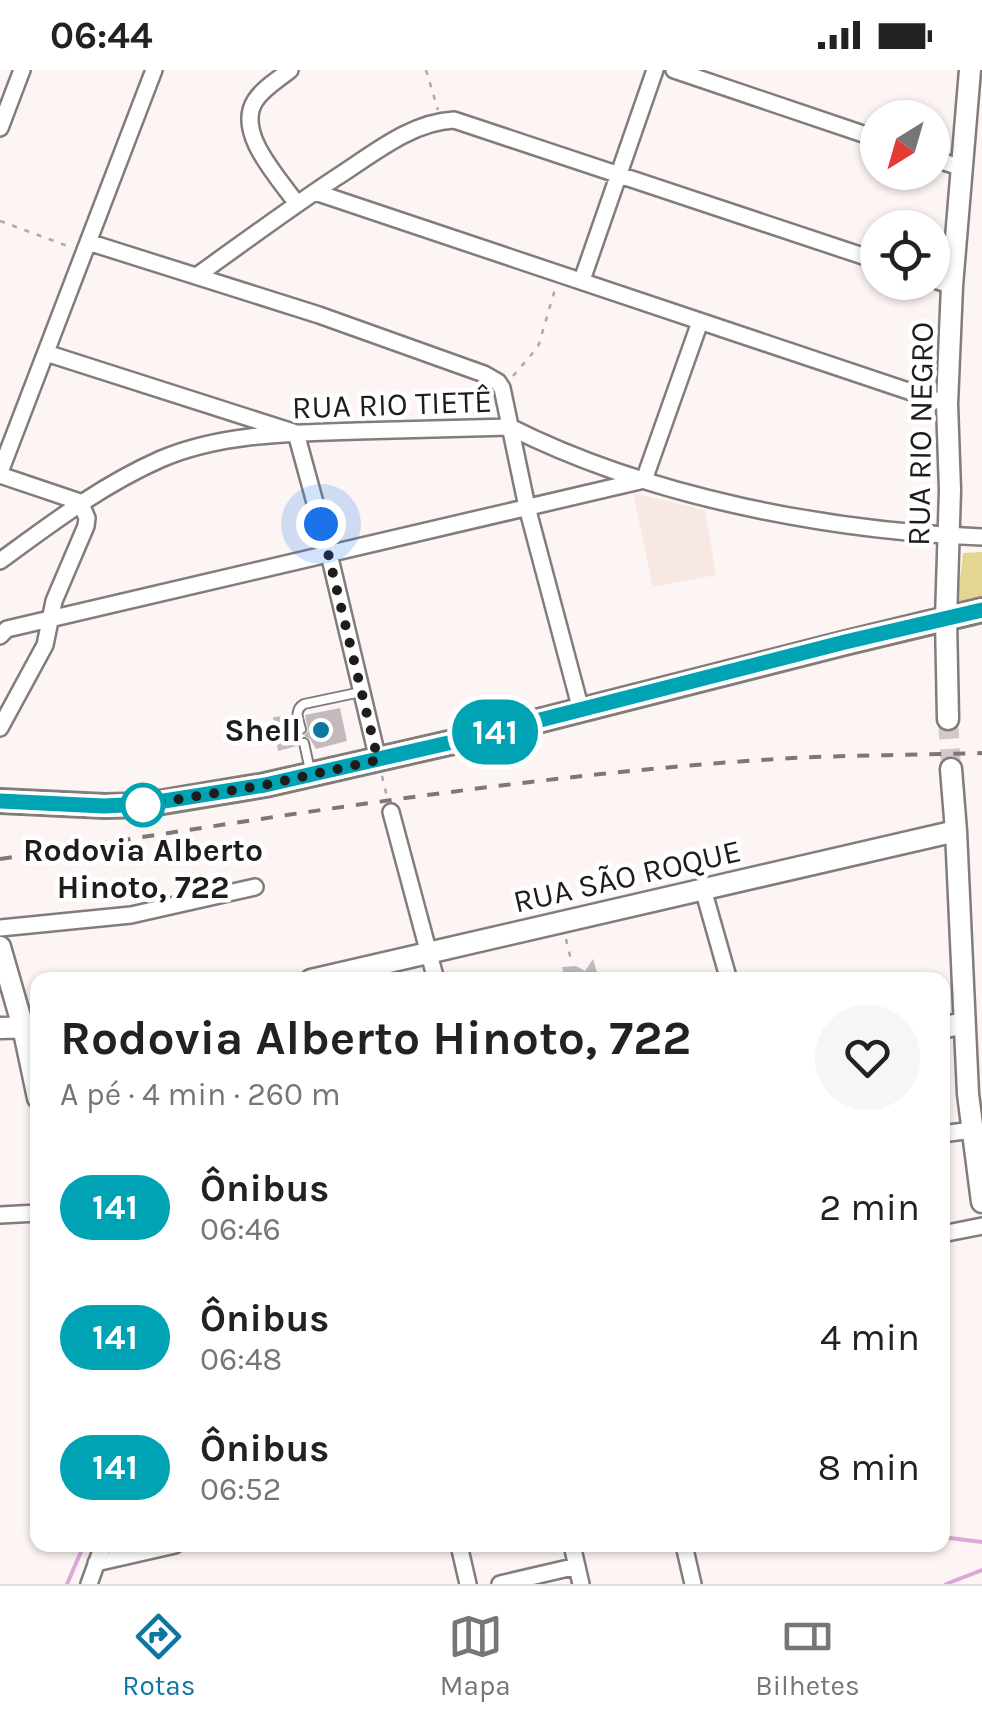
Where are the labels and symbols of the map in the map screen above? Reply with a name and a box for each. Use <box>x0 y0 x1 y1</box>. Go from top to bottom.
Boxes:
north arrow <box>860 100 950 190</box>
street label: RUA RIO NEGRO <box>900 322 941 546</box>
street label: RUA RIO TIETÊ <box>291 383 493 426</box>
your location <box>296 499 346 549</box>
line badge: 141 <box>438 700 552 764</box>
place label: Shell <box>224 712 301 749</box>
marker: Shell <box>310 719 332 741</box>
marker: Rodovia Alberto Hinoto, 722 <box>122 784 164 826</box>
place label: Rodovia Alberto Hinoto, 722 <box>23 832 263 906</box>
street label: RUA SÃO ROQUE <box>510 832 745 921</box>

